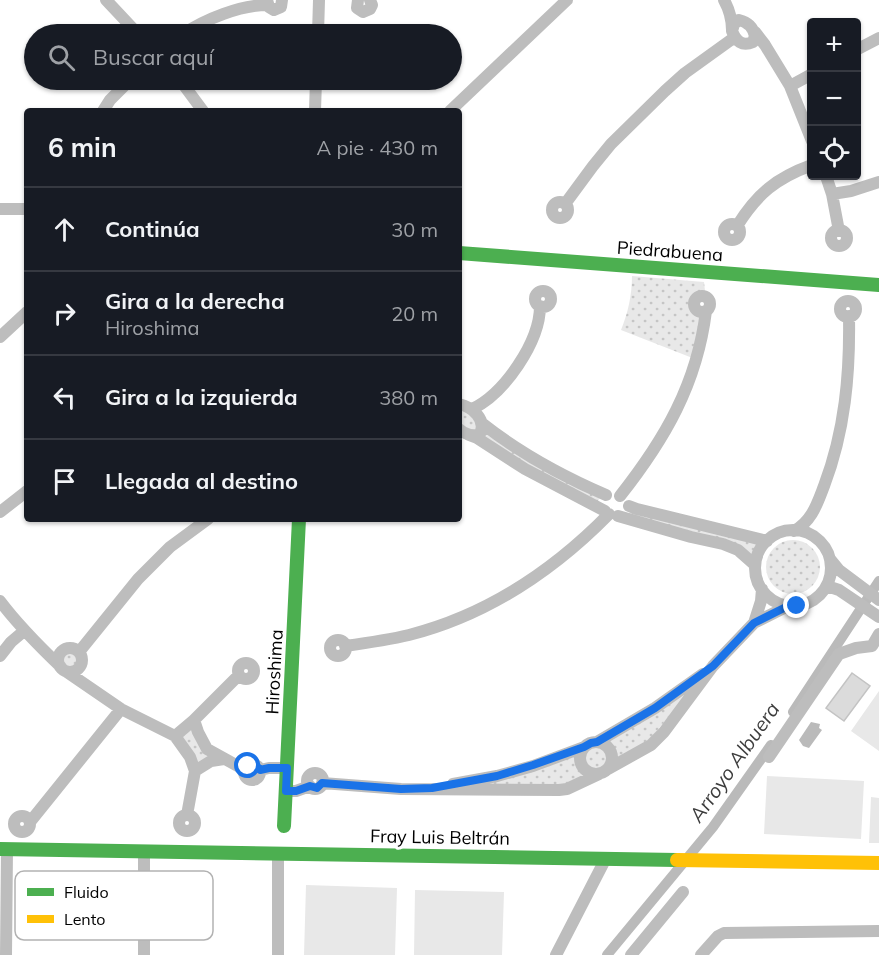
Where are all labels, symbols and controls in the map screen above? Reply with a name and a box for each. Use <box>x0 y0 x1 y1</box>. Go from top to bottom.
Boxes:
map controls <box>807 18 861 180</box>
button: + <box>807 18 861 72</box>
search box <box>24 24 462 90</box>
icon: search <box>45 41 78 74</box>
text: Buscar aquí <box>93 43 214 71</box>
button: − <box>807 72 861 126</box>
button: locate <box>807 126 861 180</box>
text: 6 min <box>48 131 117 164</box>
text: A pie · 430 m <box>317 135 438 160</box>
icon: ahead <box>48 213 81 246</box>
text: Continúa <box>105 215 200 243</box>
text: 30 m <box>391 217 438 242</box>
street label: Piedrabuena <box>616 236 724 266</box>
text: Gira a la derecha <box>105 287 285 315</box>
icon: right <box>48 297 81 330</box>
text: 20 m <box>391 301 438 326</box>
text: Hiroshima <box>105 315 200 340</box>
icon: left <box>48 381 81 414</box>
text: Gira a la izquierda <box>105 383 298 411</box>
text: 380 m <box>379 385 438 410</box>
icon: arrive <box>48 465 81 498</box>
text: Llegada al destino <box>105 467 298 495</box>
route end <box>783 592 809 618</box>
street label: Hiroshima <box>260 629 288 715</box>
water label: Arroyo Albuera <box>683 697 785 828</box>
route start <box>234 752 260 778</box>
street label: Fray Luis Beltrán <box>370 824 510 850</box>
legend <box>15 871 213 940</box>
text: Fluido <box>64 882 109 902</box>
text: Lento <box>64 909 105 929</box>

